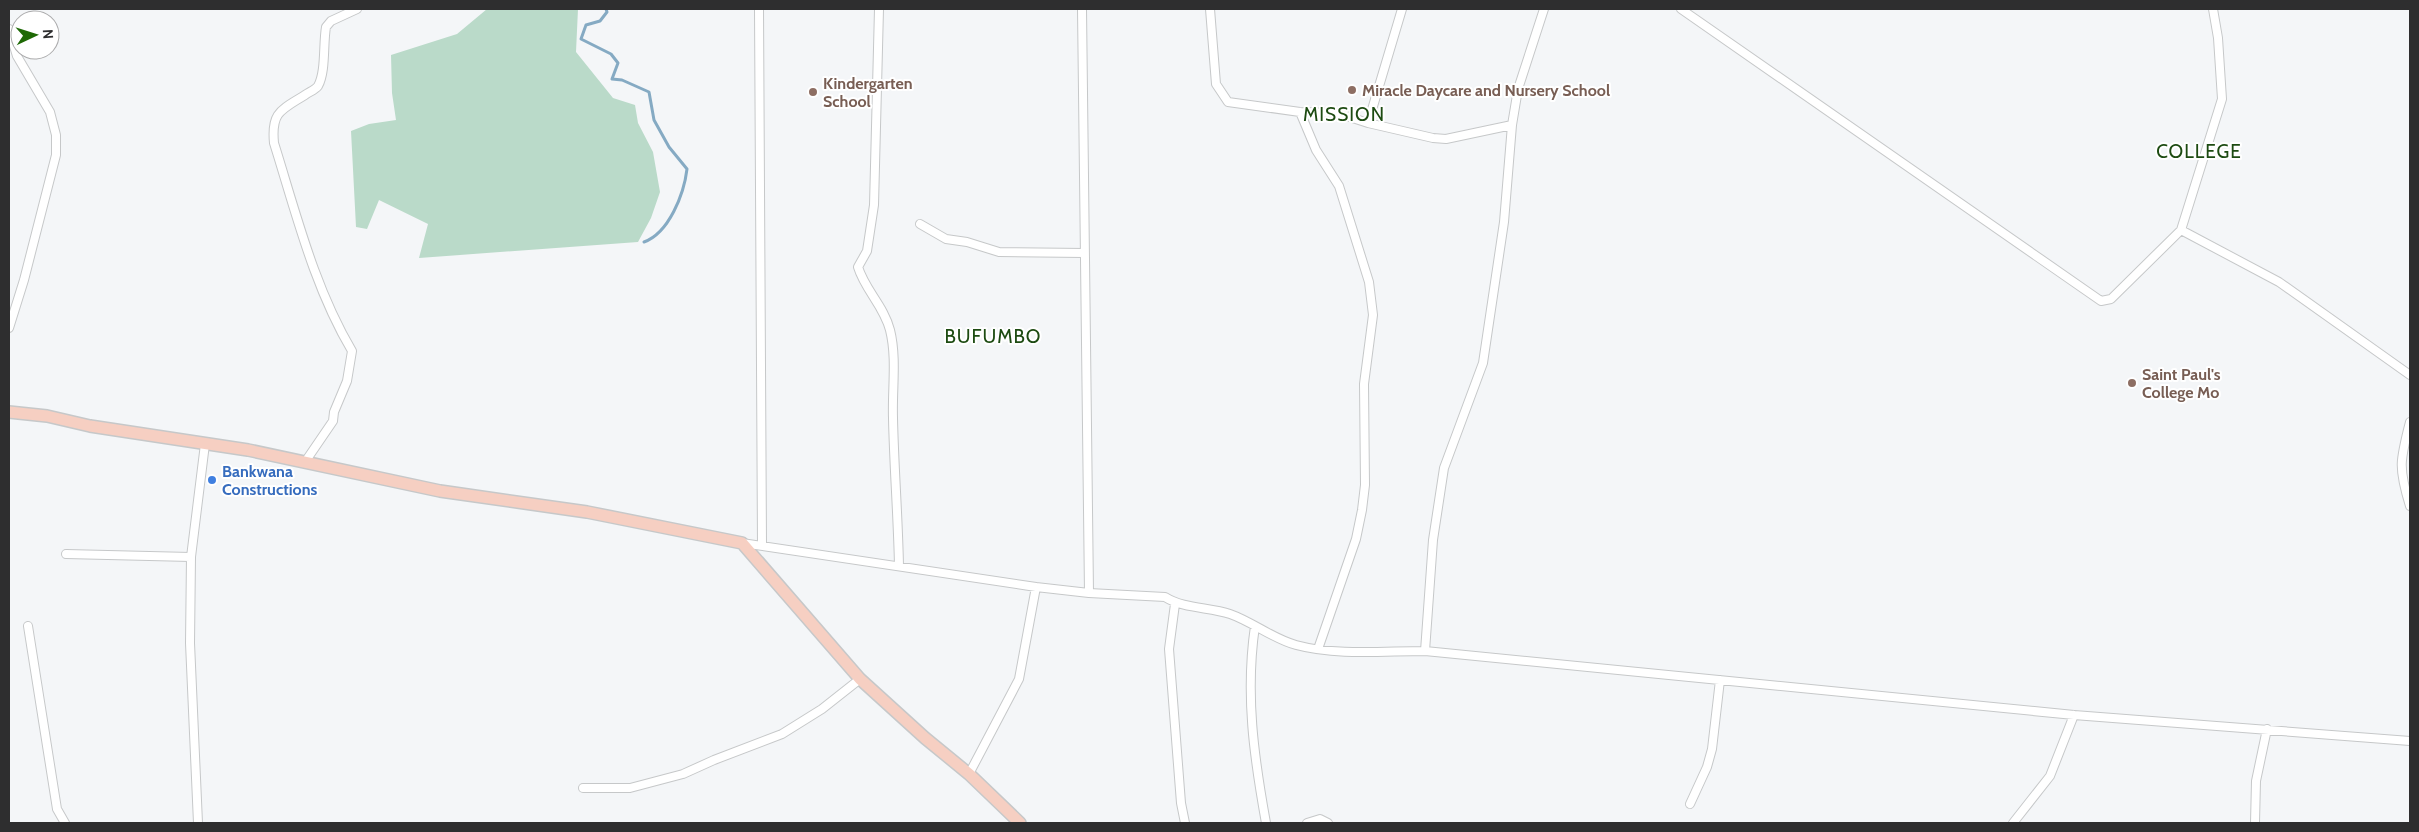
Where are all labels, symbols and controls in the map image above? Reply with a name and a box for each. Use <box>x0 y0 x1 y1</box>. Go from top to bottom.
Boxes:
north arrow <box>10 10 60 60</box>
text: N <box>39 29 57 40</box>
place label: Kindergarten School <box>823 74 913 111</box>
place label: Miracle Daycare and Nursery School <box>1362 81 1610 100</box>
marker: Miracle Daycare and Nursery School <box>1346 84 1358 96</box>
marker: Kindergarten School <box>807 86 819 98</box>
district label: MISSION <box>1303 103 1385 126</box>
district label: COLLEGE <box>2156 140 2242 163</box>
district label: BUFUMBO <box>945 325 1041 348</box>
place label: Saint Paul's College Mo <box>2142 365 2221 402</box>
marker: Saint Paul's College Mo <box>2126 377 2138 389</box>
place label: Bankwana Constructions <box>222 462 317 499</box>
marker: Bankwana Constructions <box>206 474 218 486</box>

